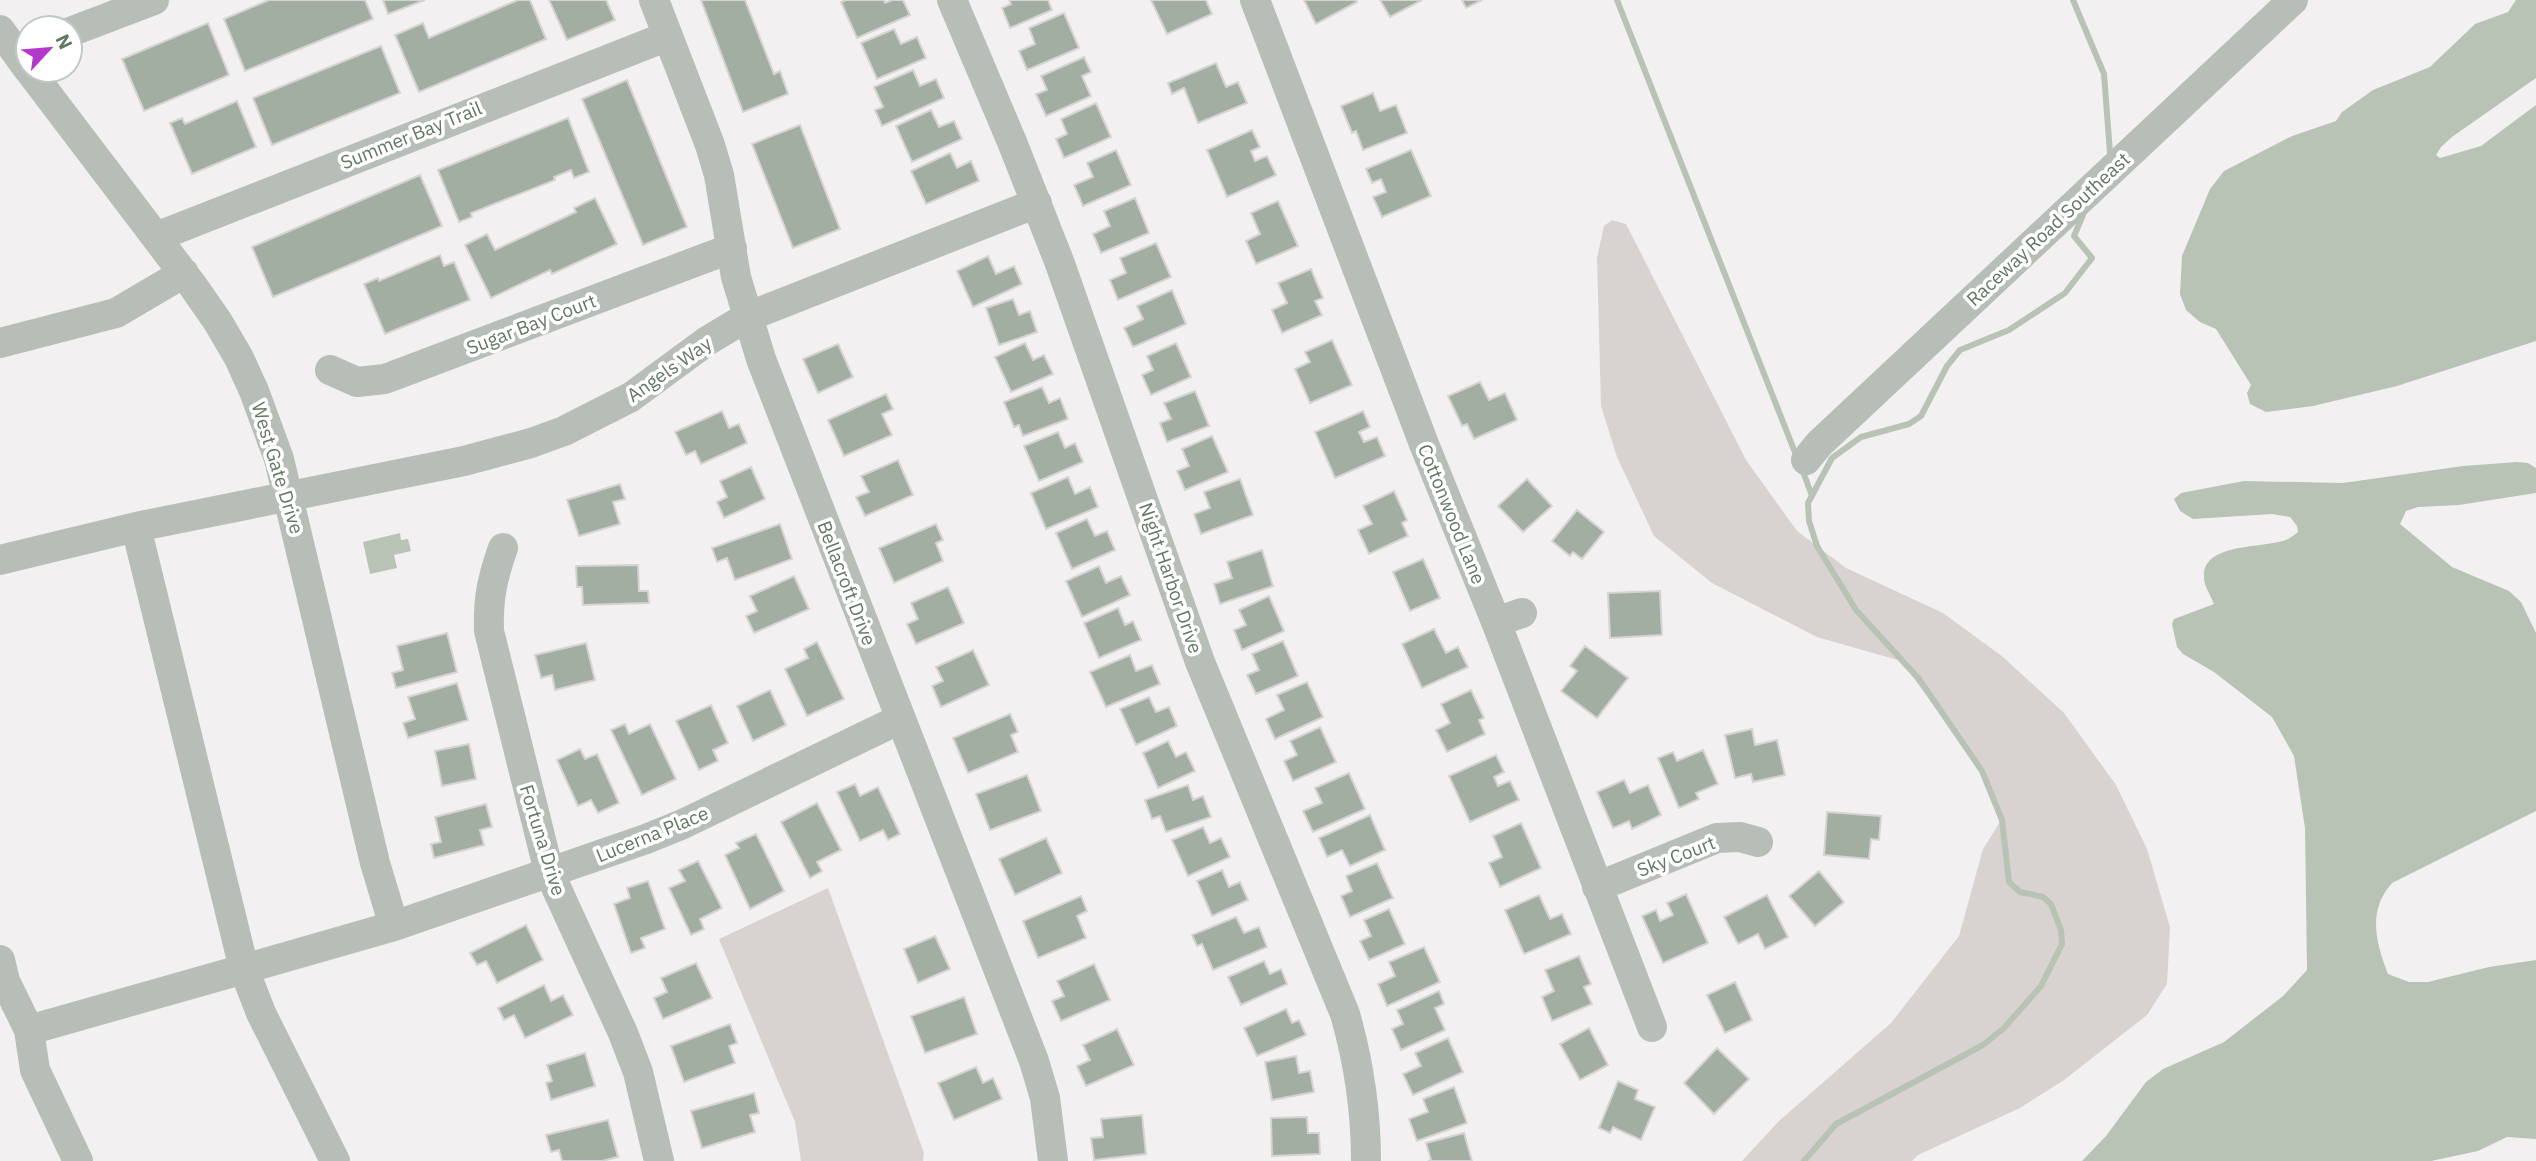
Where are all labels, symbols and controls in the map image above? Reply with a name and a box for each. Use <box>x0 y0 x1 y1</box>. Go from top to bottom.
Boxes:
north arrow <box>14 14 84 84</box>
text: N <box>50 30 78 53</box>
street label: Summer Bay Trail <box>337 96 485 174</box>
street label: Raceway Road Southeast <box>1961 147 2135 311</box>
street label: Sugar Bay Court <box>463 288 599 360</box>
street label: Angels Way <box>622 331 717 407</box>
street label: West Gate Drive <box>247 399 309 537</box>
street label: Cottonwood Lane <box>1413 440 1491 588</box>
street label: Night Harbor Drive <box>1134 499 1208 657</box>
street label: Bellacroft Drive <box>812 517 882 649</box>
street label: Fortuna Drive <box>515 782 571 898</box>
street label: Lucerna Place <box>592 801 712 867</box>
street label: Sky Court <box>1633 830 1719 882</box>

